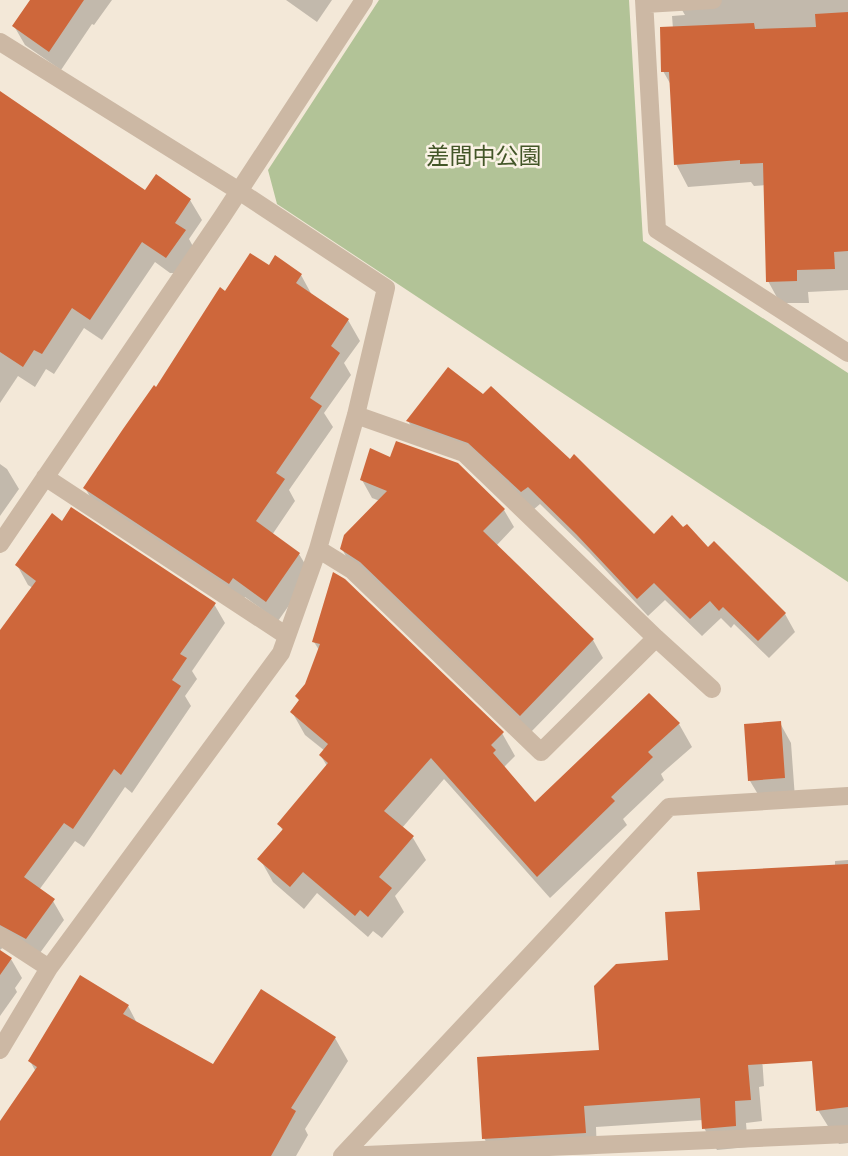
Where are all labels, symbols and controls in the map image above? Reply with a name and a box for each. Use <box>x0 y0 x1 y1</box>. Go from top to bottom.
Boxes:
park label: 差間中公園 <box>427 143 542 170</box>

